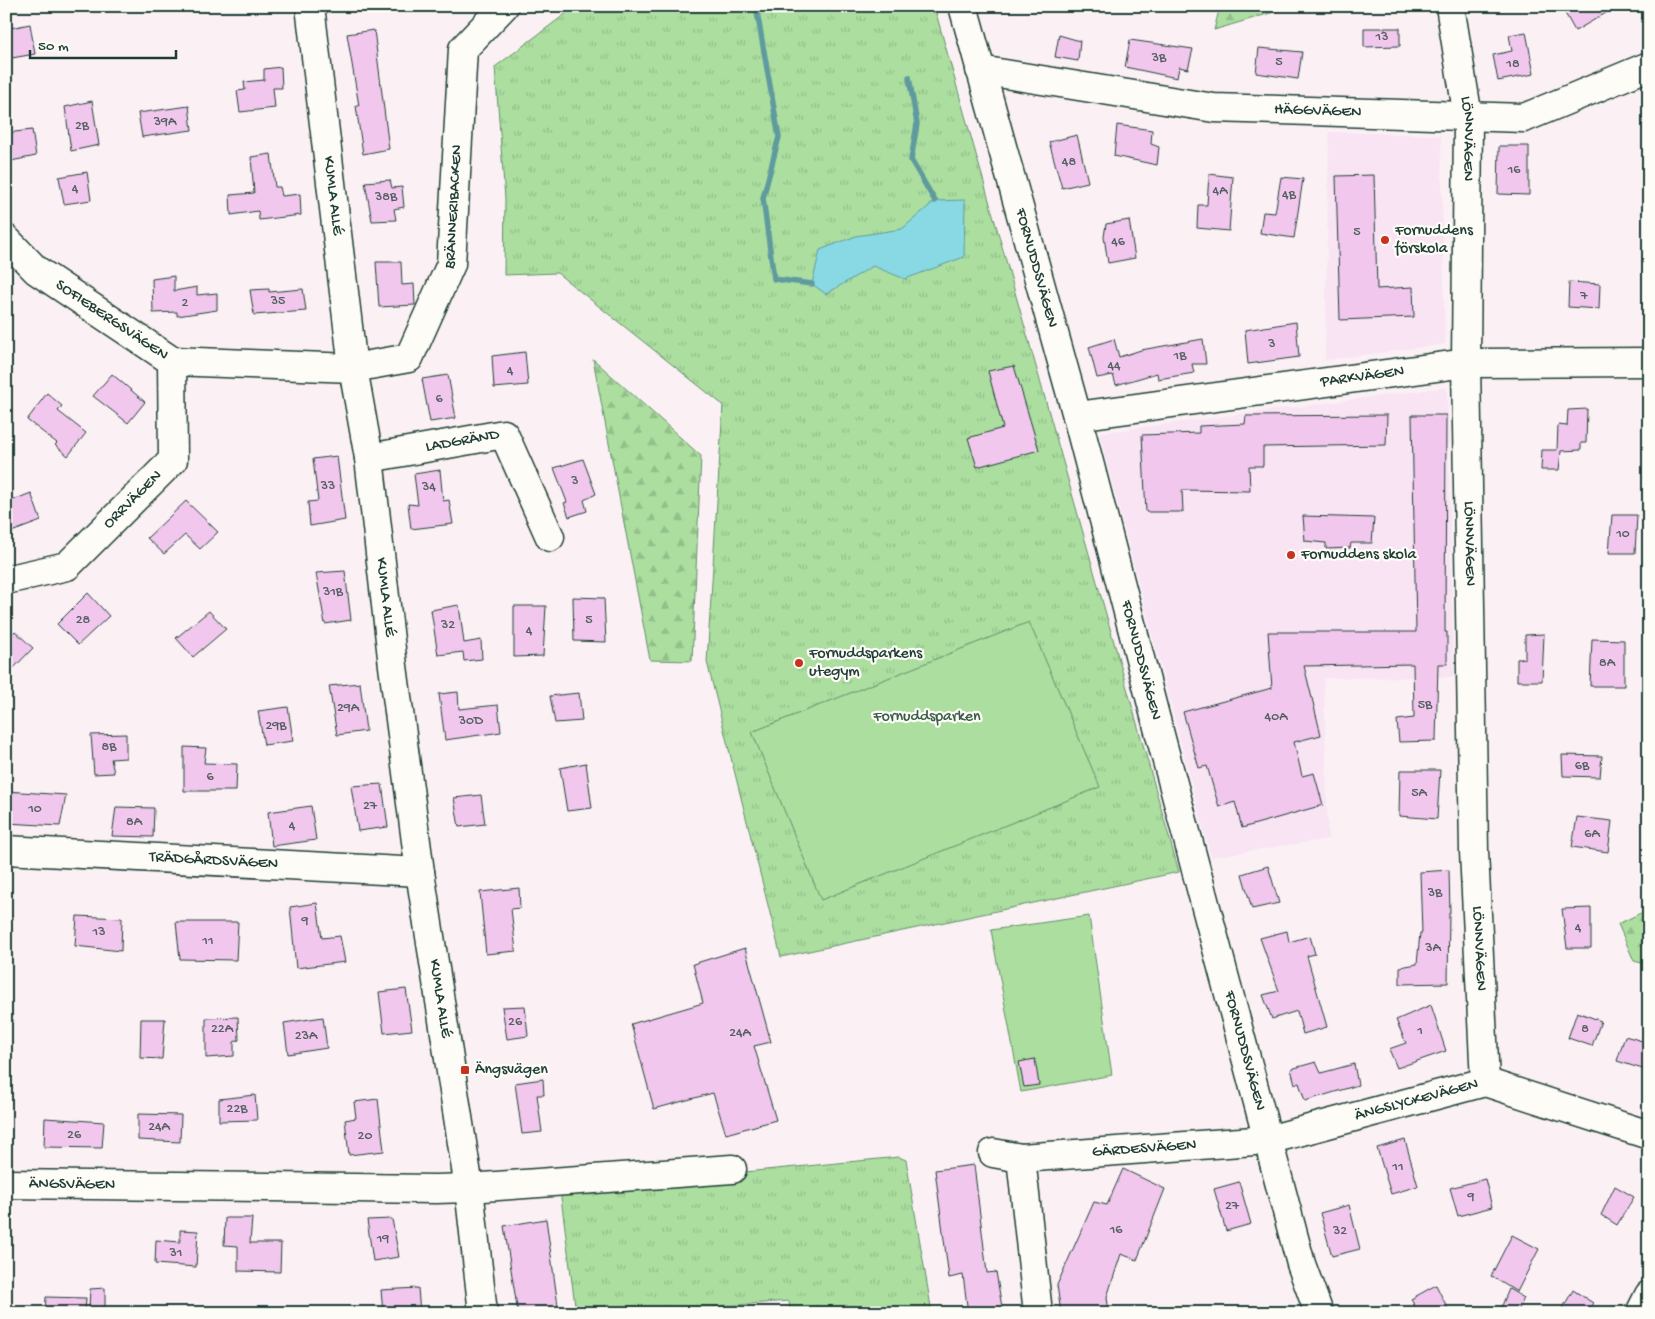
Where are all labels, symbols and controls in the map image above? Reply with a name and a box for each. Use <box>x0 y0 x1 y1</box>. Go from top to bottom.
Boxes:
scale bar <box>30 28 176 60</box>
house number: 13 <box>1375 29 1388 46</box>
text: 50 m <box>38 38 69 56</box>
house number: 3B <box>1151 50 1167 67</box>
house number: 5 <box>1275 54 1283 71</box>
house number: 18 <box>1505 56 1520 73</box>
street label: LÖNNVÄGEN <box>1455 95 1478 181</box>
street label: HÄGGVÄGEN <box>1274 100 1362 122</box>
house number: 39A <box>153 114 177 131</box>
house number: 2B <box>75 118 90 135</box>
street label: BRÄNNERIBACKEN <box>440 144 467 273</box>
house number: 48 <box>1062 154 1076 171</box>
street label: KUMLA ALLÉ <box>318 155 347 237</box>
house number: 16 <box>1507 162 1521 179</box>
house number: 4 <box>72 181 79 198</box>
house number: 4A <box>1213 183 1228 200</box>
house number: 4B <box>1282 187 1297 204</box>
house number: 38B <box>374 189 398 206</box>
street label: FORNUDDSVÄGEN <box>1010 205 1062 330</box>
place label: Fornuddens förskola <box>1394 222 1474 259</box>
house number: 5 <box>1353 224 1361 241</box>
house number: 46 <box>1111 234 1126 251</box>
marker: Fornuddens förskola <box>1379 234 1391 246</box>
street label: SOFIEBERGSVÄGEN <box>51 276 172 365</box>
house number: 7 <box>1579 288 1588 305</box>
house number: 35 <box>270 293 285 310</box>
house number: 2 <box>182 295 189 312</box>
house number: 3 <box>1267 336 1276 353</box>
house number: 1B <box>1173 348 1187 365</box>
house number: 44 <box>1107 358 1121 375</box>
street label: PARKVÄGEN <box>1318 362 1405 392</box>
house number: 4 <box>507 363 514 380</box>
house number: 6 <box>435 391 443 408</box>
street label: LADGRÄND <box>424 425 501 457</box>
street label: ORRVÄGEN <box>100 467 166 533</box>
house number: 3 <box>570 473 579 490</box>
house number: 33 <box>320 478 335 495</box>
house number: 34 <box>421 479 436 496</box>
street label: LÖNNVÄGEN <box>1459 501 1479 586</box>
house number: 10 <box>1615 526 1630 543</box>
place label: Fornuddens skola <box>1300 546 1417 565</box>
marker: Fornuddens skola <box>1285 549 1297 561</box>
street label: KUMLA ALLÉ <box>371 557 399 639</box>
house number: 31B <box>322 584 344 601</box>
street label: FORNUDDSVÄGEN <box>1116 597 1165 722</box>
house number: 28 <box>76 612 91 629</box>
house number: 5 <box>585 612 593 629</box>
house number: 32 <box>440 617 455 634</box>
house number: 4 <box>526 623 533 640</box>
place label: Fornuddsparkens utegym <box>808 645 923 682</box>
house number: 8A <box>1599 655 1616 672</box>
marker: Fornuddsparkens utegym <box>793 657 805 669</box>
house number: 5B <box>1418 697 1433 714</box>
house number: 29A <box>337 700 360 717</box>
park label: Fornuddsparken <box>872 708 981 727</box>
house number: 40A <box>1265 709 1288 726</box>
house number: 30D <box>458 713 484 730</box>
house number: 29B <box>265 718 287 735</box>
house number: 8B <box>102 739 117 756</box>
house number: 6B <box>1575 758 1590 775</box>
house number: 6 <box>206 769 214 786</box>
house number: 5A <box>1411 785 1428 802</box>
house number: 27 <box>363 798 378 815</box>
house number: 10 <box>27 801 42 818</box>
house number: 8A <box>126 814 143 831</box>
house number: 4 <box>289 818 296 835</box>
house number: 6A <box>1584 826 1600 843</box>
street label: TRÄDGÅRDSVÄGEN <box>148 848 279 874</box>
house number: 3B <box>1427 885 1443 902</box>
street label: LÖNNVÄGEN <box>1467 905 1490 991</box>
house number: 9 <box>300 913 309 930</box>
house number: 4 <box>1575 920 1582 937</box>
house number: 13 <box>92 924 105 941</box>
house number: 11 <box>201 933 214 950</box>
house number: 3A <box>1424 940 1442 957</box>
street label: KUMLA ALLÉ <box>424 958 455 1040</box>
street label: FORNUDDSVÄGEN <box>1219 988 1269 1113</box>
house number: 26 <box>508 1014 523 1031</box>
house number: 22A <box>211 1021 234 1038</box>
house number: 8 <box>1581 1021 1589 1038</box>
house number: 1 <box>1416 1023 1423 1040</box>
house number: 24A <box>729 1025 752 1042</box>
house number: 23A <box>295 1028 318 1045</box>
place label: Ängsvägen <box>475 1061 548 1080</box>
marker: Ängsvägen <box>459 1064 471 1076</box>
street label: ÄNGSLYCKEVÄGEN <box>1353 1075 1480 1126</box>
house number: 22B <box>227 1101 248 1118</box>
house number: 24A <box>148 1119 171 1136</box>
house number: 26 <box>67 1127 82 1144</box>
house number: 20 <box>358 1128 372 1145</box>
street label: GÄRDESVÄGEN <box>1091 1136 1197 1162</box>
house number: 11 <box>1391 1159 1404 1176</box>
street label: ÄNGSVÄGEN <box>29 1175 115 1195</box>
house number: 9 <box>1466 1189 1475 1206</box>
house number: 27 <box>1225 1198 1240 1215</box>
house number: 16 <box>1109 1222 1123 1239</box>
house number: 32 <box>1332 1223 1347 1240</box>
house number: 19 <box>376 1231 389 1248</box>
house number: 31 <box>169 1245 182 1262</box>

